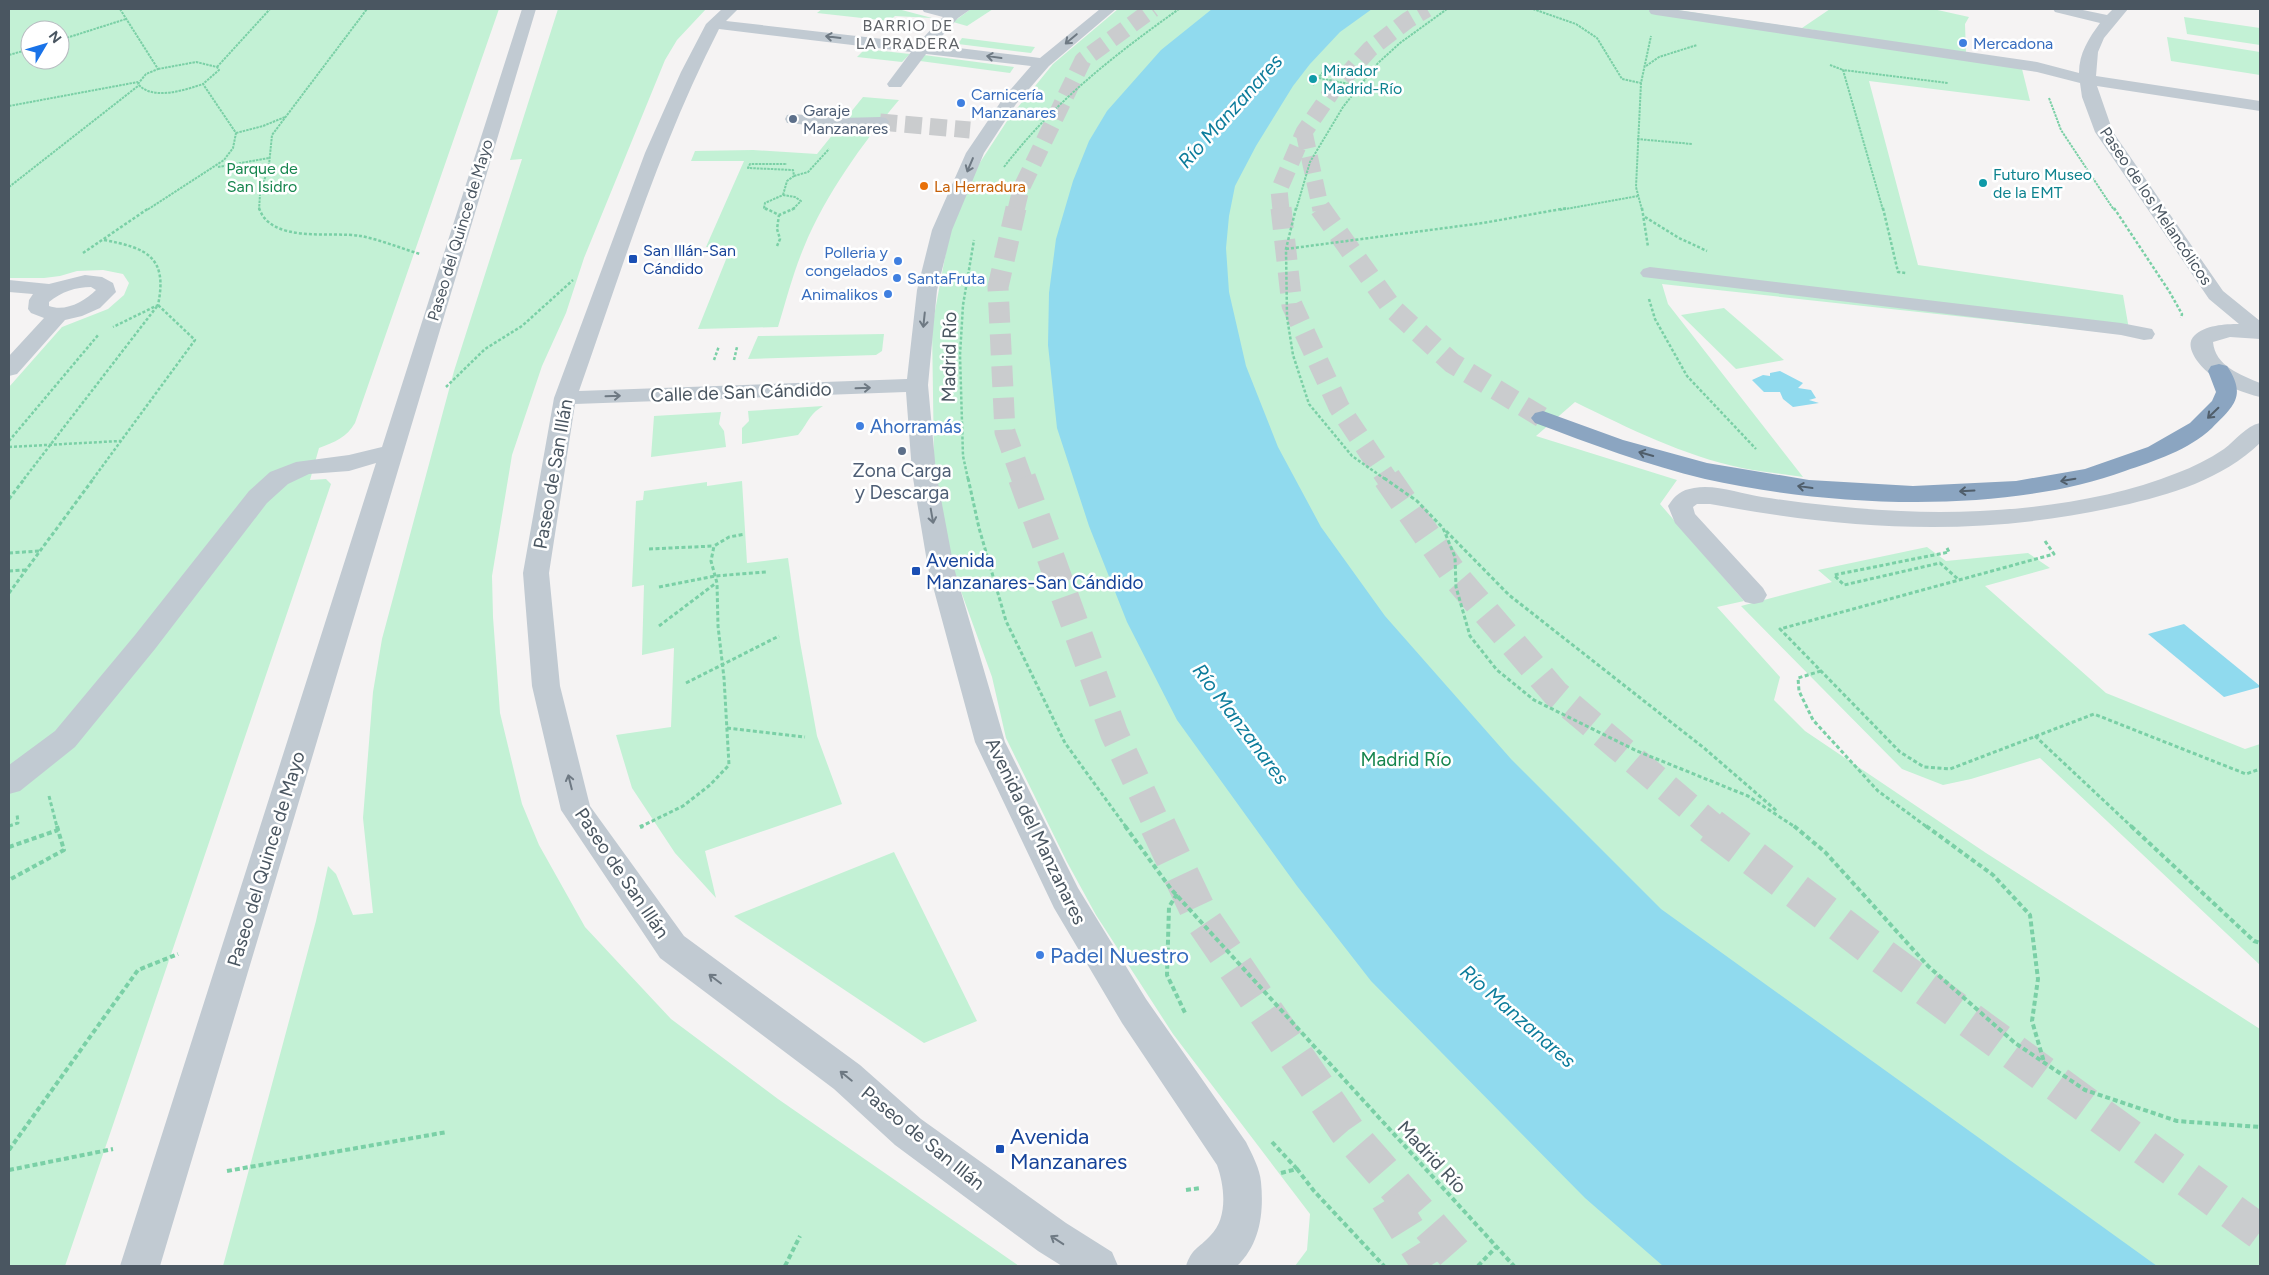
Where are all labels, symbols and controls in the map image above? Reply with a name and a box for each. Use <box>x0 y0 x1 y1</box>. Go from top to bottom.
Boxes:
district label: BARRIO DE LA PRADERA <box>856 16 960 53</box>
north arrow <box>20 20 70 70</box>
text: N <box>45 28 65 47</box>
one-way arrow <box>825 32 841 42</box>
one-way arrow <box>1064 33 1077 45</box>
place label: Mercadona <box>1973 34 2053 53</box>
marker: Mercadona <box>1957 37 1969 49</box>
water label: Río Manzanares <box>1173 49 1288 173</box>
one-way arrow <box>986 52 1002 62</box>
place label: Mirador Madrid-Río <box>1323 61 1402 98</box>
marker: Mirador Madrid-Río <box>1307 73 1319 85</box>
place label: Carnicería Manzanares <box>971 85 1056 122</box>
marker: Carnicería Manzanares <box>955 97 967 109</box>
place label: Garaje Manzanares <box>803 101 888 138</box>
marker: Garaje Manzanares <box>787 113 799 125</box>
street label: Paseo de los Melancólicos <box>2096 123 2216 289</box>
street label: Paseo del Quince de Mayo <box>423 137 497 323</box>
one-way arrow <box>965 157 974 172</box>
park label: Parque de San Isidro <box>226 159 298 196</box>
place label: Futuro Museo de la EMT <box>1993 165 2092 202</box>
place label: La Herradura <box>934 177 1026 196</box>
marker: Futuro Museo de la EMT <box>1977 177 1989 189</box>
marker: La Herradura <box>918 180 930 192</box>
place label: San Illán-San Cándido <box>643 241 736 278</box>
place label: Polleria y congelados <box>805 243 889 280</box>
marker: San Illán-San Cándido <box>627 253 639 265</box>
marker: Polleria y congelados <box>892 255 904 267</box>
place label: SantaFruta <box>907 269 985 288</box>
marker: SantaFruta <box>891 272 903 284</box>
place label: Animalikos <box>801 285 878 304</box>
marker: Animalikos <box>882 288 894 300</box>
one-way arrow <box>919 311 929 327</box>
street label: Madrid Río <box>937 311 961 403</box>
street label: Calle de San Cándido <box>650 377 832 407</box>
one-way arrow <box>855 383 871 393</box>
one-way arrow <box>605 391 621 401</box>
street label: Paseo de San Illán <box>528 397 578 551</box>
one-way arrow <box>2207 407 2219 419</box>
place label: Ahorramás <box>870 415 962 438</box>
marker: Ahorramás <box>854 420 866 432</box>
marker: Zona Carga y Descarga <box>896 445 908 457</box>
one-way arrow <box>1638 449 1654 458</box>
place label: Zona Carga y Descarga <box>853 459 951 504</box>
one-way arrow <box>2060 476 2076 486</box>
one-way arrow <box>1797 482 1813 492</box>
one-way arrow <box>1959 487 1975 496</box>
one-way arrow <box>927 507 937 523</box>
place label: Avenida Manzanares-San Cándido <box>926 549 1144 594</box>
marker: Avenida Manzanares-San Cándido <box>910 565 922 577</box>
water label: Río Manzanares <box>1188 659 1295 790</box>
street label: Avenida del Manzanares <box>981 734 1091 928</box>
street label: Paseo del Quince de Mayo <box>222 748 310 970</box>
park label: Madrid Río <box>1361 748 1451 771</box>
one-way arrow <box>564 774 574 790</box>
street label: Paseo de San Illán <box>570 804 674 942</box>
place label: Padel Nuestro <box>1050 942 1189 969</box>
marker: Padel Nuestro <box>1034 949 1046 961</box>
water label: Río Manzanares <box>1455 959 1581 1073</box>
one-way arrow <box>709 974 723 984</box>
one-way arrow <box>840 1071 853 1082</box>
street label: Paseo de San Illán <box>857 1081 989 1195</box>
street label: Madrid Río <box>1393 1116 1471 1198</box>
place label: Avenida Manzanares <box>1010 1123 1127 1175</box>
marker: Avenida Manzanares <box>994 1143 1006 1155</box>
one-way arrow <box>1050 1235 1064 1245</box>

